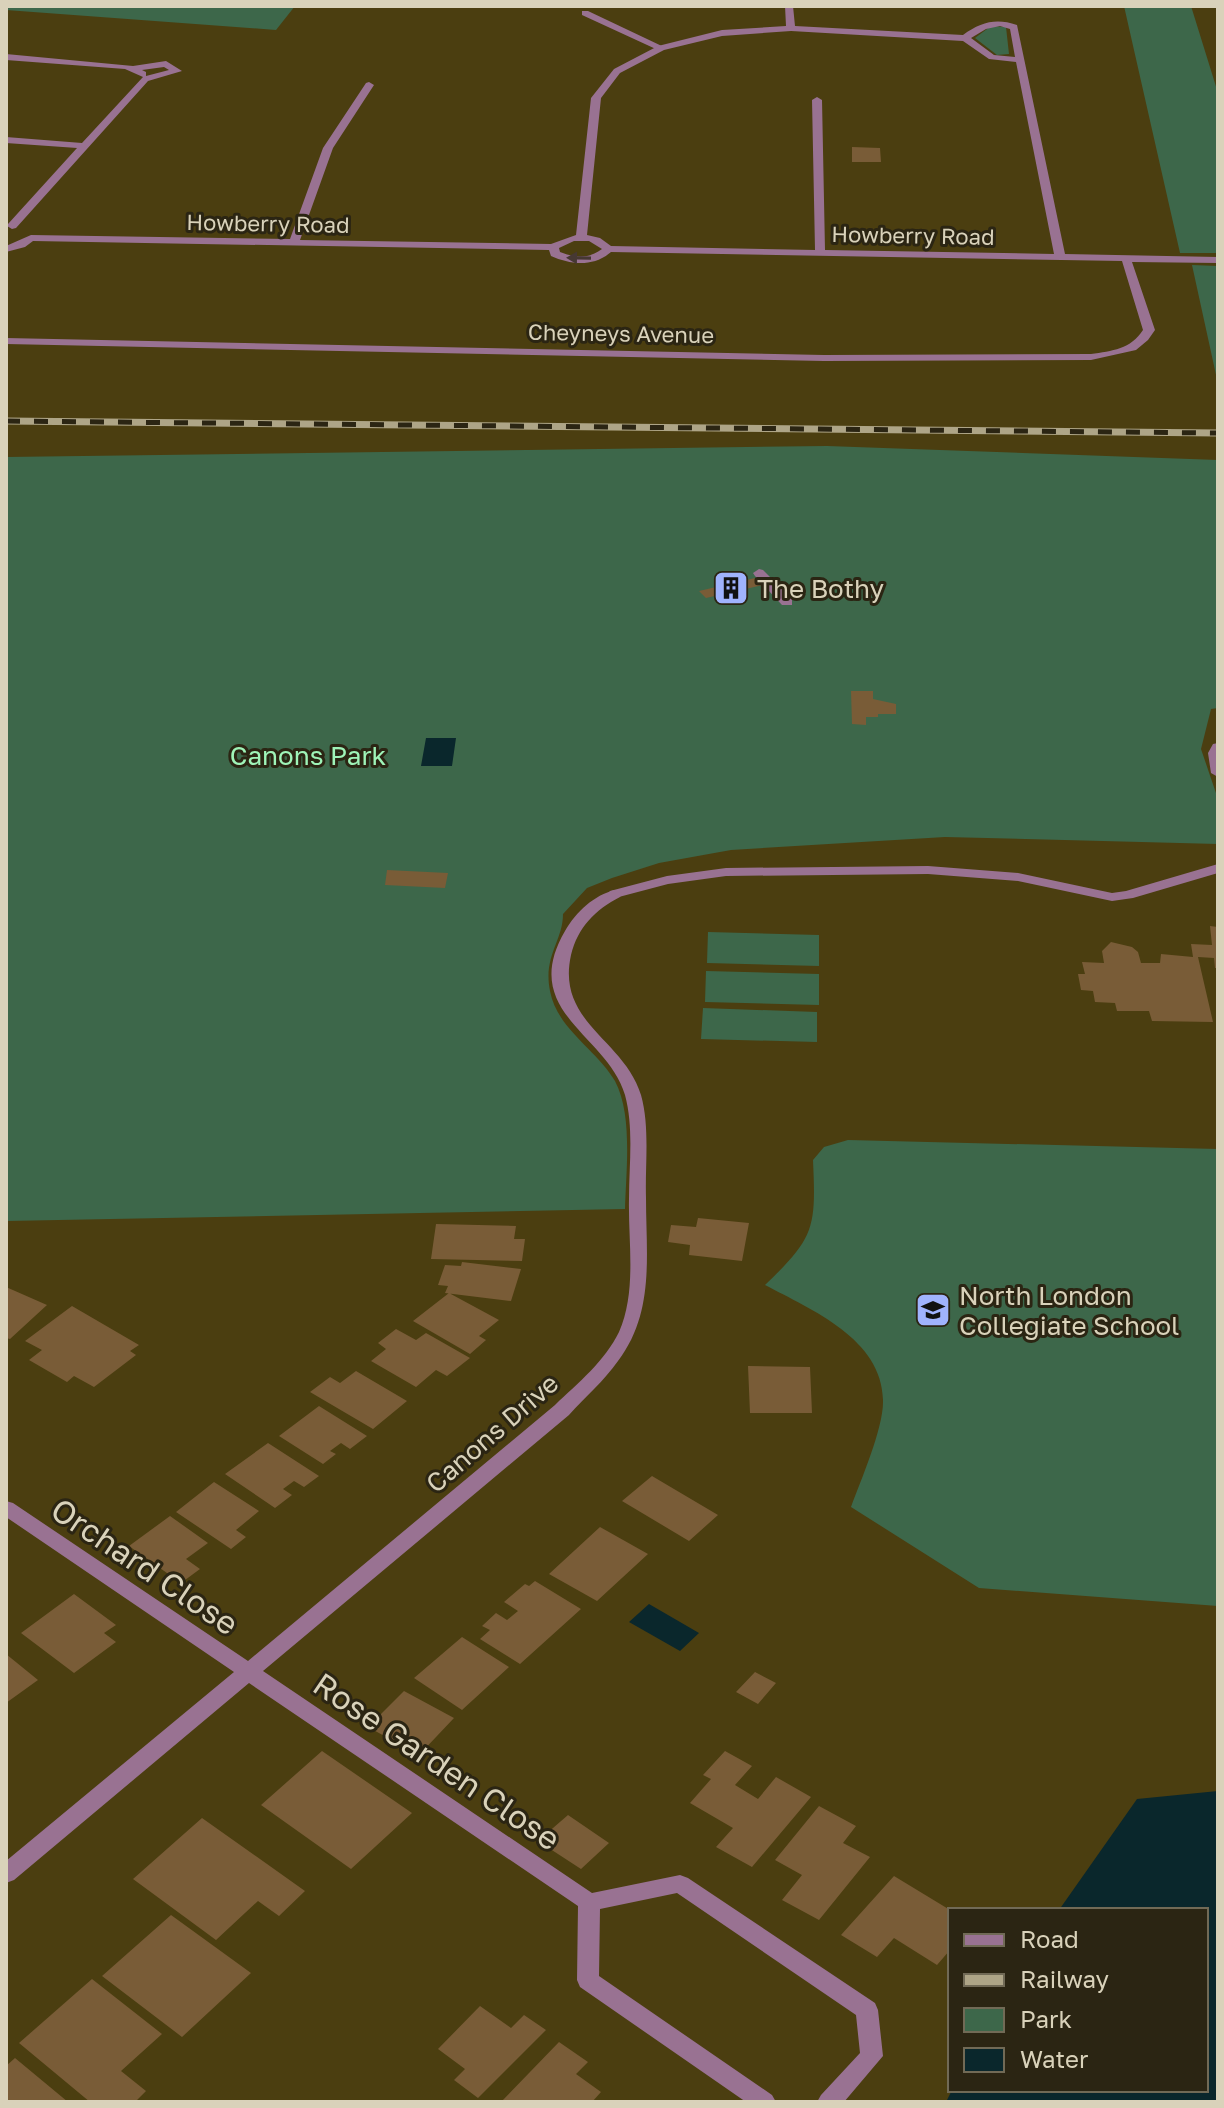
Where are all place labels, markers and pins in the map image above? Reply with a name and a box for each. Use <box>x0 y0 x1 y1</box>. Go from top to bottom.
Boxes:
building icon: The Bothy <box>712 569 750 607</box>
place label: The Bothy <box>757 573 885 604</box>
place label: North London Collegiate School <box>959 1280 1179 1341</box>
school or university icon: North London Collegiate School <box>914 1291 952 1329</box>

